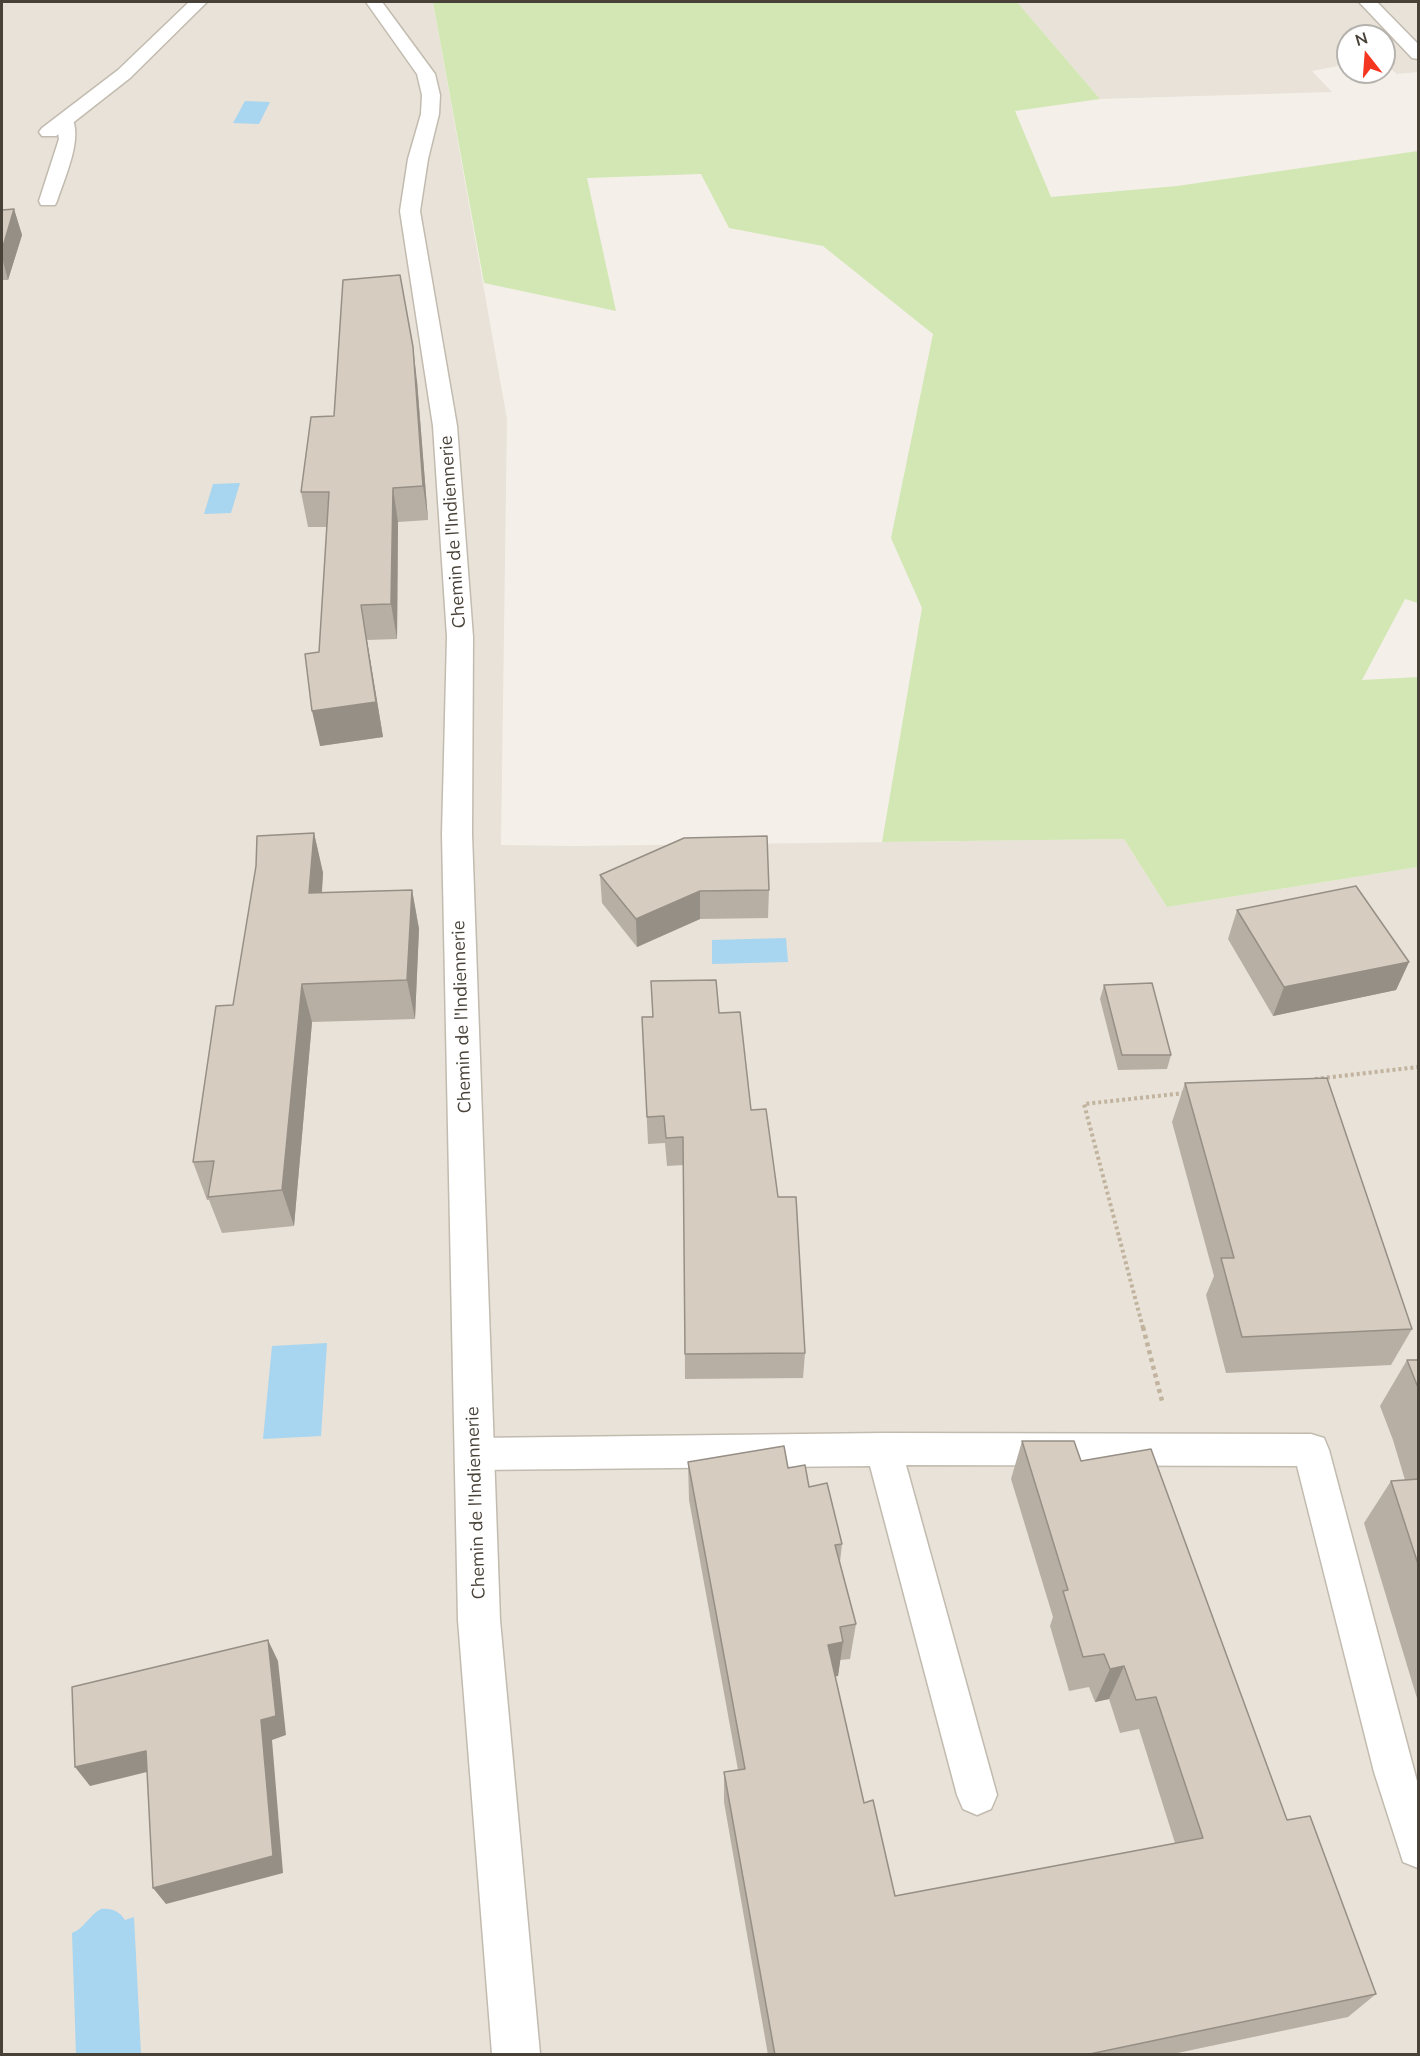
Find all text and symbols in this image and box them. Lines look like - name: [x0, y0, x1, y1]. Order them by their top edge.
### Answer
- north arrow: [1336, 24, 1396, 84]
- text: N: [1353, 27, 1370, 50]
- street label: Chemin de l'Indiennerie: [435, 435, 471, 629]
- street label: Chemin de l'Indiennerie: [448, 920, 476, 1114]
- street label: Chemin de l'Indiennerie: [462, 1406, 490, 1600]

